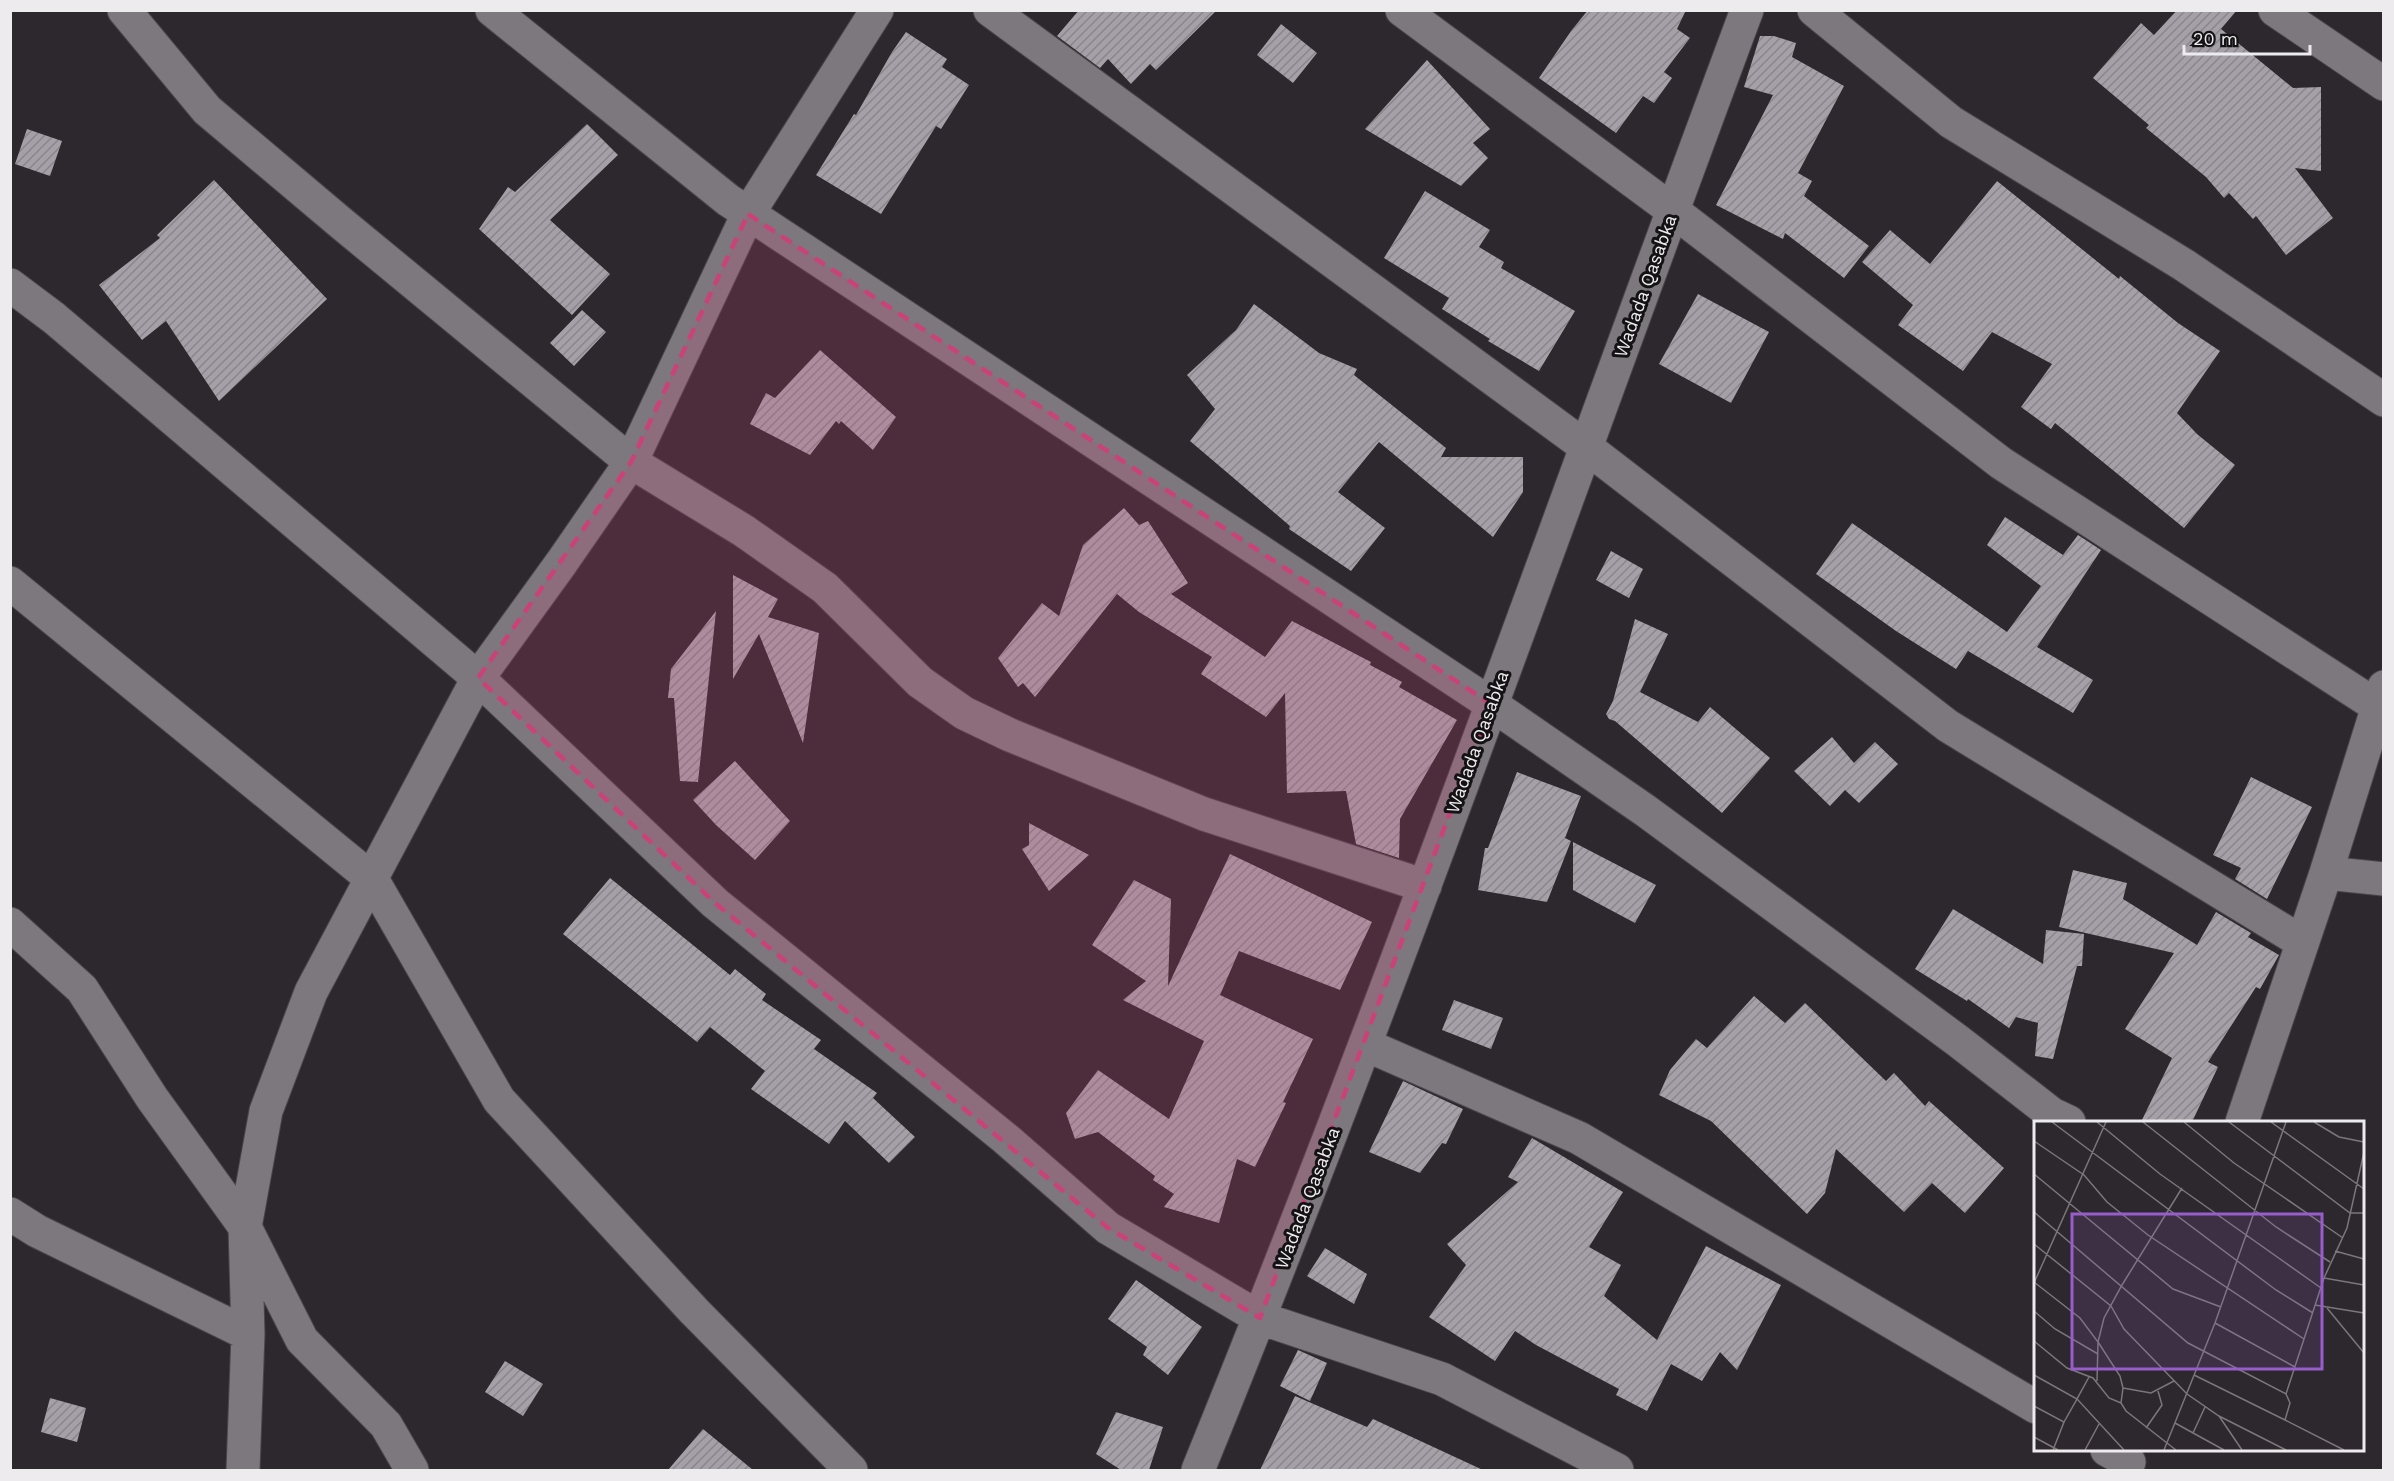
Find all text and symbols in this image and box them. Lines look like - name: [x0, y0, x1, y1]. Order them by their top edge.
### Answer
- scale bar: [2184, 18, 2310, 56]
- text: 20 m: [2193, 28, 2238, 49]
- street label: Wadada Qasabka: [1609, 212, 1681, 360]
- street label: Wadada Qasabka: [1441, 668, 1513, 816]
- inset map: [2034, 1121, 2364, 1451]
- street label: Wadada Qasabka: [1270, 1124, 1344, 1272]

